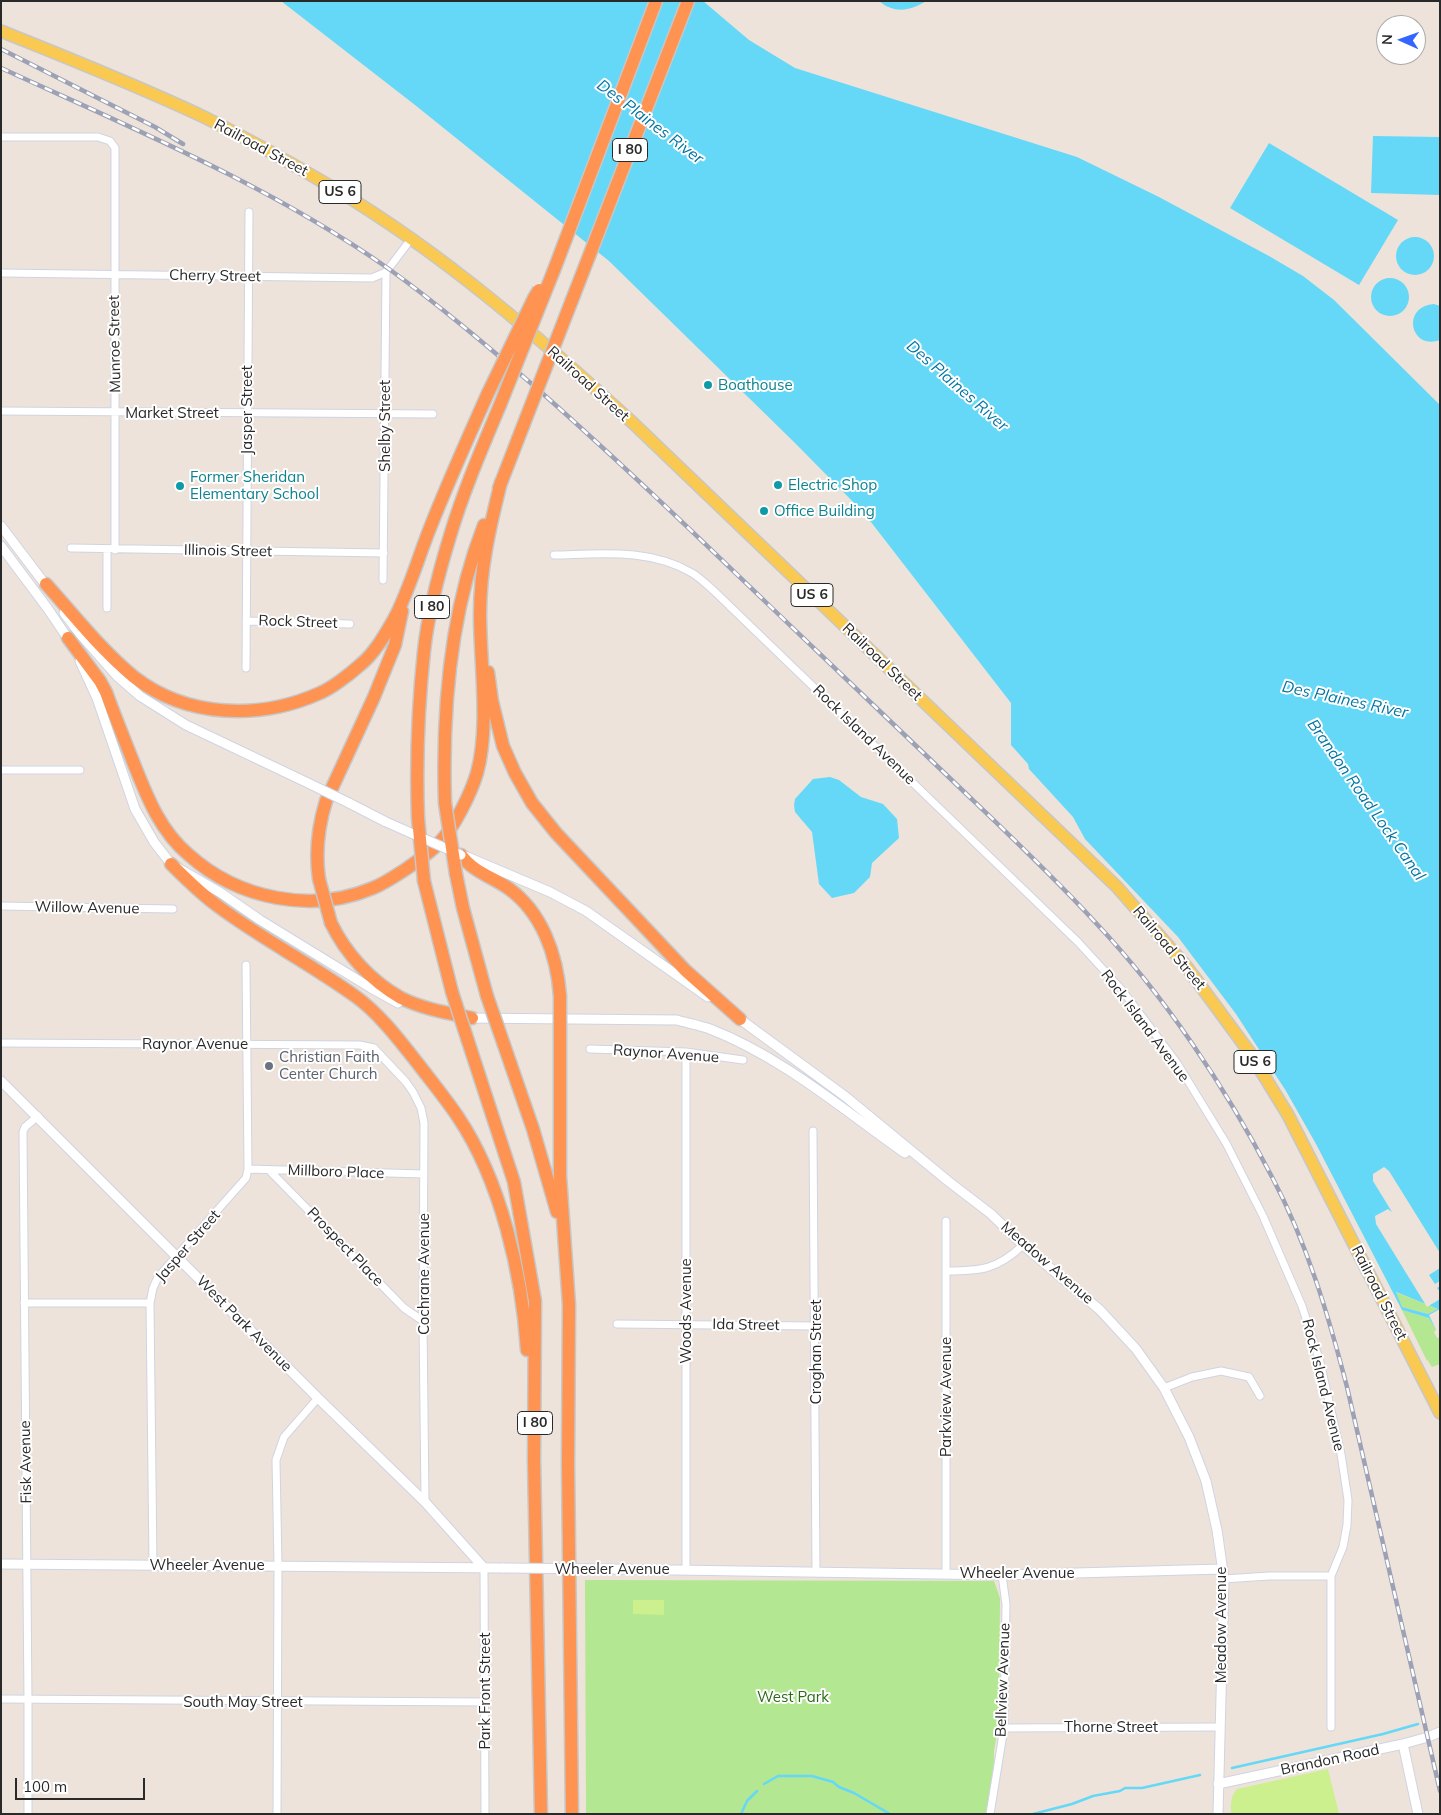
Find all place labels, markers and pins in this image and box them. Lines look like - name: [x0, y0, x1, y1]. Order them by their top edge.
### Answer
- place label: Boathouse: [718, 376, 793, 394]
- marker: Boathouse: [702, 379, 714, 391]
- place label: Former Sheridan Elementary School: [190, 468, 319, 503]
- place label: Electric Shop: [788, 476, 877, 494]
- marker: Electric Shop: [772, 479, 784, 491]
- marker: Former Sheridan Elementary School: [174, 480, 186, 492]
- place label: Office Building: [774, 502, 875, 520]
- marker: Office Building: [758, 505, 770, 517]
- place label: Christian Faith Center Church: [279, 1048, 380, 1083]
- marker: Christian Faith Center Church: [263, 1060, 275, 1072]

